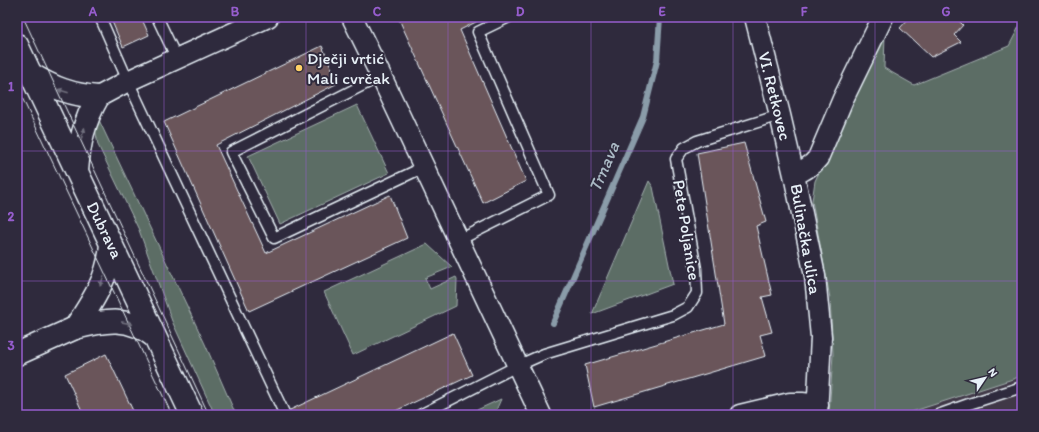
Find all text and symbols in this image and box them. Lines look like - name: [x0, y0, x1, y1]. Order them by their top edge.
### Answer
- text: A: [88, 4, 98, 19]
- text: B: [231, 4, 240, 19]
- text: C: [373, 4, 382, 19]
- text: D: [516, 4, 525, 19]
- text: E: [658, 4, 666, 19]
- text: F: [801, 4, 808, 19]
- text: G: [942, 4, 951, 19]
- place label: Dječji vrtić Mali cvrčak: [307, 48, 390, 88]
- street label: VI. Retkovec: [754, 50, 796, 142]
- marker: Dječji vrtić Mali cvrčak: [294, 63, 304, 73]
- text: 1: [8, 79, 14, 94]
- one-way arrow: [56, 87, 68, 93]
- one-way arrow: [80, 126, 86, 138]
- water label: Trnava: [584, 138, 625, 195]
- street label: Pete Poljanice: [669, 178, 705, 282]
- street label: Bulinačka ulica: [786, 182, 826, 296]
- street label: Dubrava: [83, 198, 127, 262]
- text: 2: [8, 209, 15, 224]
- one-way arrow: [99, 276, 105, 288]
- one-way arrow: [121, 321, 134, 327]
- text: 3: [7, 338, 15, 353]
- north arrow: [965, 358, 1005, 398]
- text: N: [985, 366, 1000, 379]

